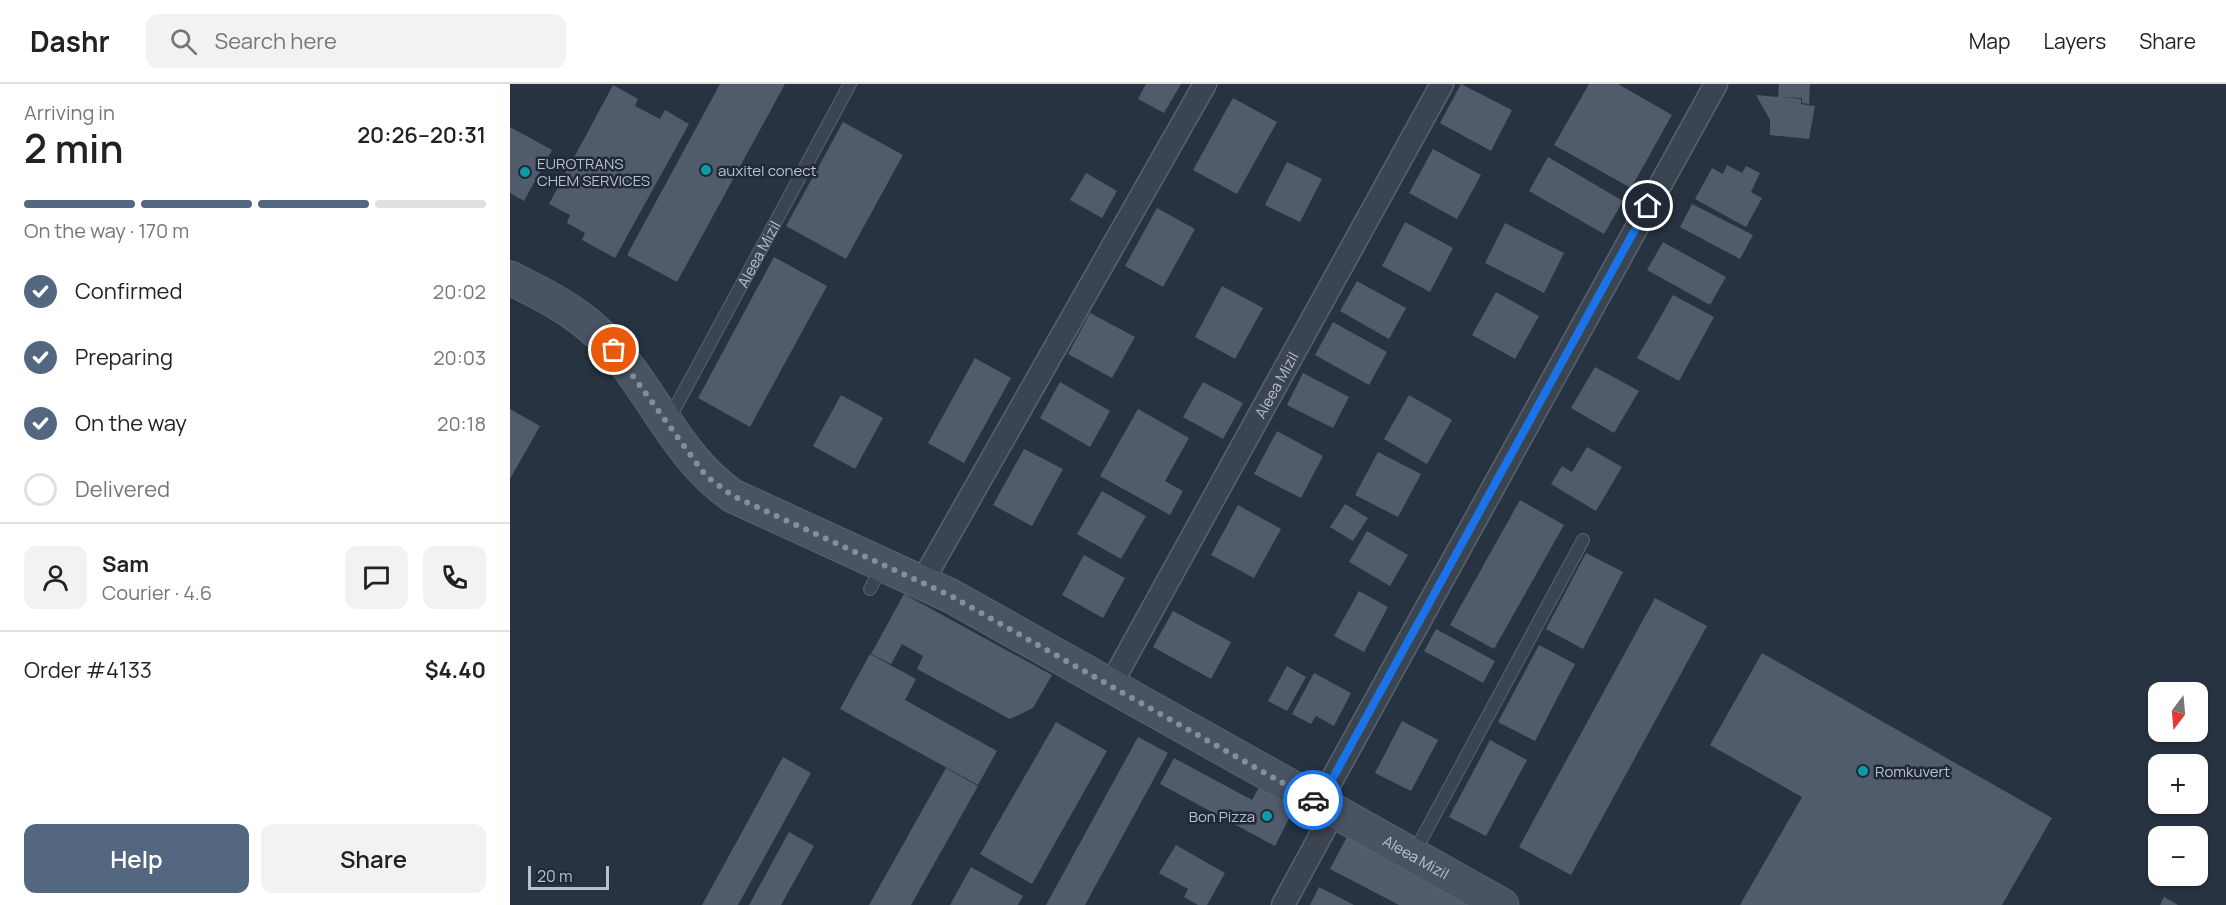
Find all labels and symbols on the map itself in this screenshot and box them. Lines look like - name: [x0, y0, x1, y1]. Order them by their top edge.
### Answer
- place label: EUROTRANS CHEM SERVICES: [537, 153, 650, 191]
- place label: auxitel conect: [718, 160, 817, 181]
- marker: auxitel conect: [699, 163, 713, 177]
- marker: EUROTRANS CHEM SERVICES: [518, 165, 532, 179]
- pin: [1622, 180, 1673, 231]
- street label: Aleea Mizil: [732, 217, 785, 291]
- pin: [588, 324, 639, 375]
- street label: Aleea Mizil: [1249, 348, 1303, 422]
- north arrow: [2148, 682, 2208, 742]
- place label: Romkuvert: [1875, 761, 1950, 782]
- marker: Romkuvert: [1856, 764, 1870, 778]
- courier: [1283, 770, 1343, 830]
- place label: Bon Pizza: [1189, 806, 1255, 827]
- marker: Bon Pizza: [1260, 809, 1274, 823]
- street label: Aleea Mizil: [1379, 830, 1453, 884]
- scale bar: [528, 863, 609, 890]

